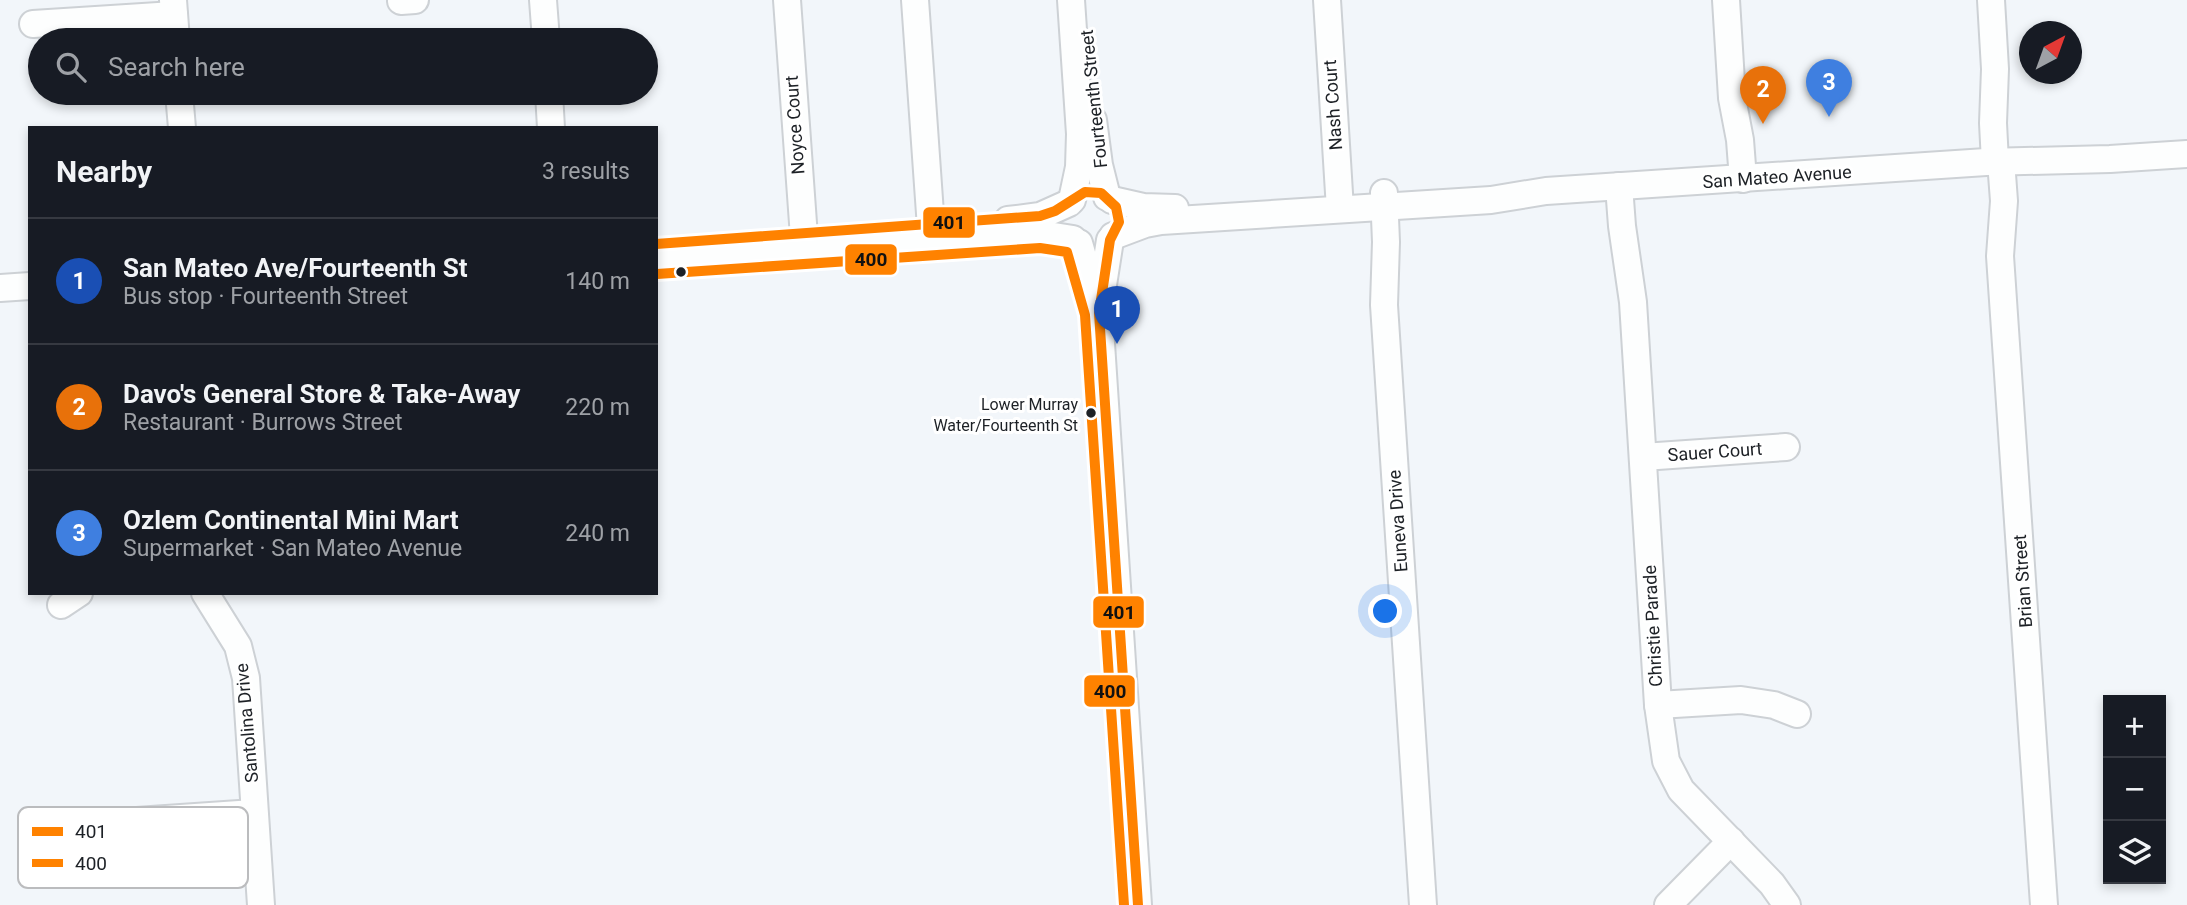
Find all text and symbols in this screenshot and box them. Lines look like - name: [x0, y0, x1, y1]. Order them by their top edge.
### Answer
- north arrow: [2019, 21, 2082, 84]
- search box: [28, 28, 658, 105]
- street label: Fourteenth Street: [1076, 29, 1111, 169]
- icon: search: [52, 48, 90, 86]
- text: Search here: [108, 52, 245, 82]
- street label: Nash Court: [1319, 59, 1346, 151]
- pin: 3: [1806, 59, 1852, 117]
- pin: 2: [1740, 66, 1786, 124]
- street label: Noyce Court: [781, 75, 808, 175]
- text: Nearby: [56, 154, 152, 189]
- text: 3 results: [542, 158, 630, 185]
- street label: San Mateo Avenue: [1702, 161, 1852, 192]
- line badge: 401: [922, 206, 976, 239]
- text: 401: [933, 211, 965, 234]
- line badge: 400: [844, 243, 898, 276]
- text: 400: [855, 248, 887, 271]
- text: San Mateo Ave/Fourteenth St: [123, 253, 468, 283]
- unlabelled marker: [674, 265, 688, 279]
- text: 1: [72, 268, 86, 295]
- text: 140 m: [565, 268, 630, 295]
- text: Bus stop · Fourteenth Street: [123, 283, 408, 310]
- pin: 1: [1094, 286, 1140, 344]
- text: Davo's General Store & Take-Away: [123, 379, 520, 409]
- text: 2: [72, 394, 86, 421]
- text: 220 m: [565, 394, 630, 421]
- place label: Lower Murray Water/Fourteenth St: [933, 395, 1078, 435]
- marker: Lower Murray Water/Fourteenth St: [1084, 406, 1098, 420]
- text: Restaurant · Burrows Street: [123, 409, 402, 436]
- street label: Sauer Court: [1667, 438, 1763, 465]
- street label: Euneva Drive: [1383, 469, 1412, 573]
- text: Ozlem Continental Mini Mart: [123, 505, 458, 535]
- text: 3: [72, 520, 86, 547]
- text: 240 m: [565, 520, 630, 547]
- street label: Brian Street: [2009, 534, 2036, 628]
- text: Supermarket · San Mateo Avenue: [123, 535, 462, 562]
- street label: Christie Parade: [1639, 565, 1666, 687]
- your location: [1368, 594, 1402, 628]
- line badge: 401: [1092, 595, 1145, 629]
- text: 401: [1103, 601, 1135, 624]
- street label: Santolina Drive: [231, 662, 262, 784]
- line badge: 400: [1083, 674, 1136, 708]
- text: 400: [1094, 680, 1126, 703]
- map controls: [2103, 695, 2166, 884]
- button: +: [2103, 695, 2166, 758]
- button: −: [2103, 758, 2166, 821]
- legend: [18, 807, 248, 888]
- text: 401: [75, 820, 107, 843]
- button: layers: [2103, 821, 2166, 884]
- text: 400: [75, 852, 107, 875]

